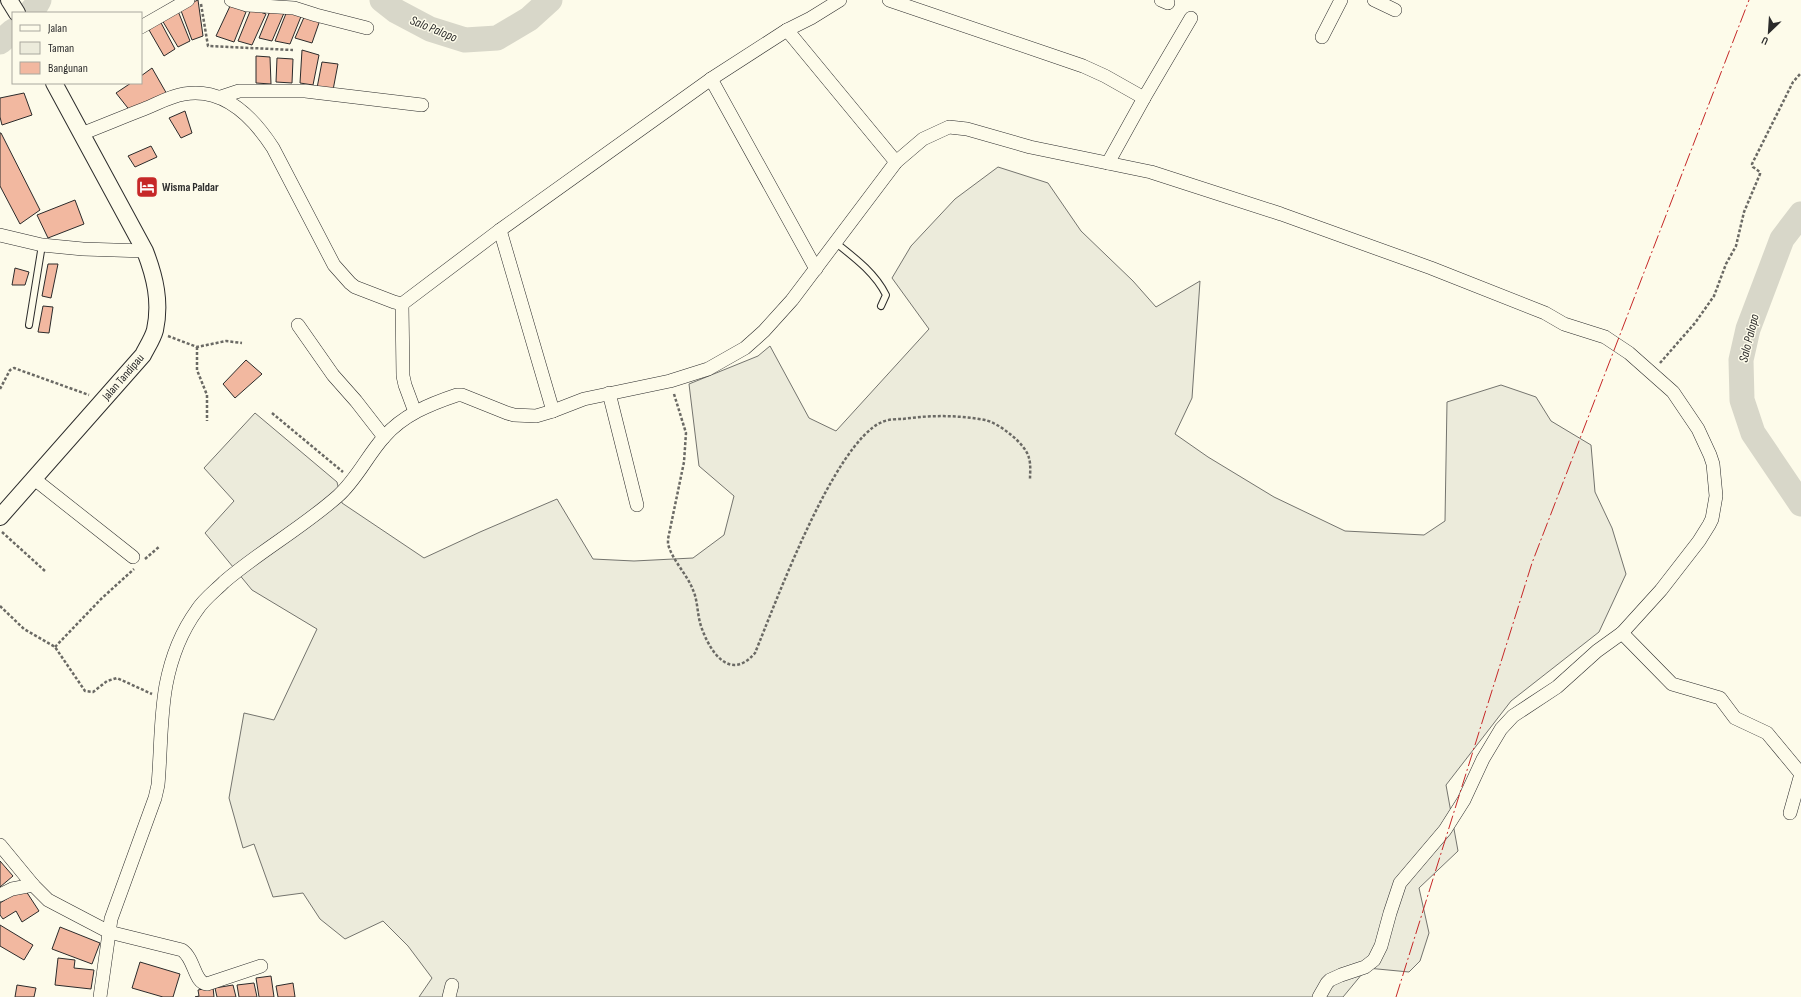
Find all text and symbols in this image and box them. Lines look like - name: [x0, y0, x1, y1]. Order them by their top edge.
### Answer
- legend: [12, 12, 142, 84]
- water label: Salo Palopo: [408, 12, 460, 46]
- north arrow: [1749, 12, 1789, 52]
- text: Jalan: [47, 21, 67, 36]
- text: U: [1759, 33, 1770, 48]
- text: Taman: [48, 41, 74, 56]
- text: Bangunan: [48, 61, 88, 76]
- hotel icon: Wisma Paldar: [134, 174, 160, 200]
- place label: Wisma Paldar: [162, 180, 219, 195]
- water label: Salo Palopo: [1735, 312, 1763, 364]
- street label: Jalan Tandipau: [98, 351, 148, 404]

